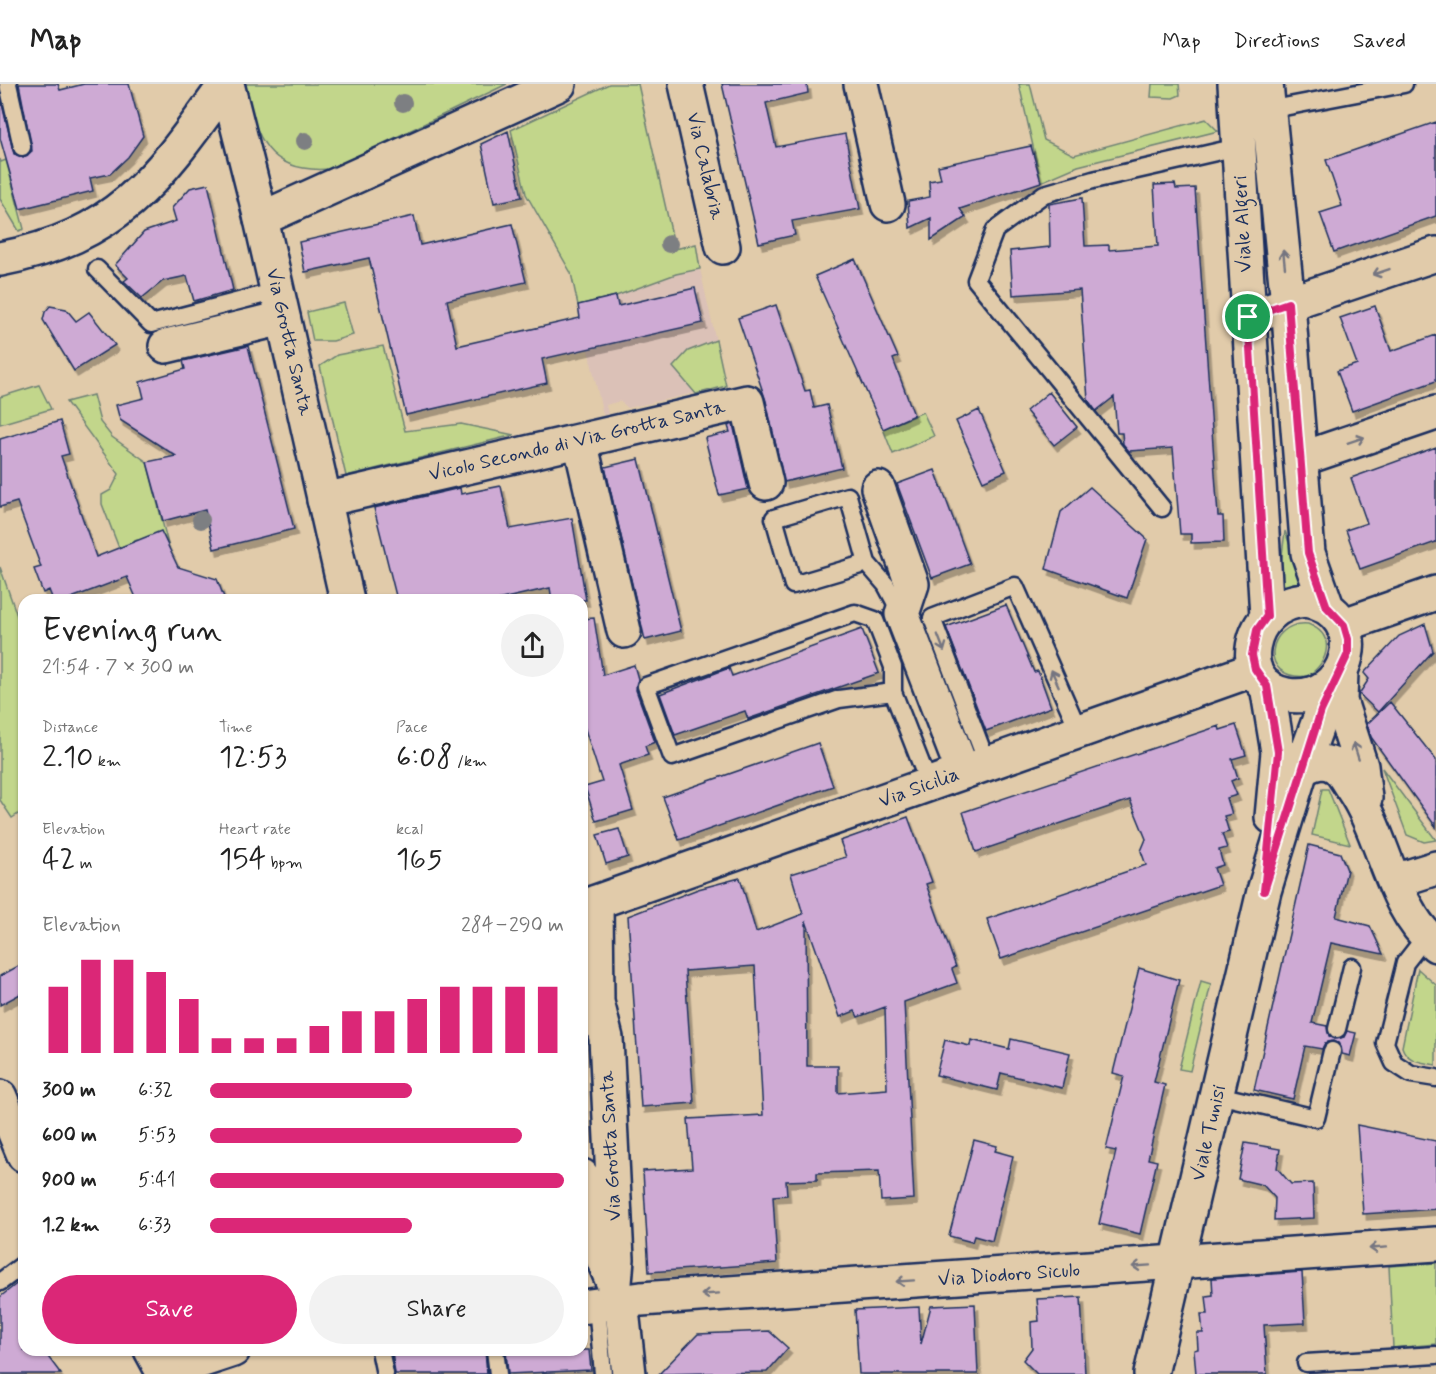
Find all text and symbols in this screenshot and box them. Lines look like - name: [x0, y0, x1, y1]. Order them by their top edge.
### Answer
- text: Map: [30, 23, 81, 60]
- text: Map: [1162, 27, 1201, 55]
- text: Directions: [1234, 27, 1320, 55]
- text: Saved: [1353, 27, 1406, 55]
- street label: Via Calabria: [680, 110, 731, 223]
- street label: Viale Algeri: [1227, 175, 1261, 273]
- one-way arrow: [1278, 250, 1289, 270]
- street label: Via Grotta Santa: [259, 266, 319, 419]
- one-way arrow: [1372, 268, 1391, 279]
- pin: [1222, 291, 1273, 342]
- icon: arrive: [1231, 300, 1264, 333]
- street label: Vicolo Secondo di Via Grotta Santa: [426, 394, 729, 488]
- one-way arrow: [1346, 434, 1365, 445]
- text: Evening run: [42, 609, 222, 653]
- button: share: [501, 614, 564, 677]
- one-way arrow: [936, 633, 947, 652]
- text: 21:54 · 7 × 300 m: [42, 654, 194, 681]
- one-way arrow: [1048, 670, 1060, 688]
- text: Distance: [42, 717, 98, 738]
- text: Time: [219, 717, 253, 738]
- text: Pace: [396, 717, 428, 738]
- text: 2.10: [42, 738, 94, 777]
- text: 12:53: [219, 738, 287, 777]
- text: 6:08: [396, 738, 453, 777]
- one-way arrow: [1350, 742, 1361, 761]
- text: km: [94, 751, 121, 772]
- text: /km: [453, 751, 487, 772]
- street label: Via Sicilia: [875, 761, 963, 815]
- text: Elevation: [42, 819, 105, 840]
- text: Heart rate: [219, 819, 291, 840]
- text: kcal: [396, 819, 423, 840]
- text: 42: [42, 840, 75, 879]
- text: 154: [219, 840, 266, 879]
- text: 165: [396, 840, 443, 879]
- text: m: [75, 853, 92, 874]
- text: bpm: [266, 853, 303, 874]
- text: Elevation: [42, 912, 121, 939]
- text: 284–290 m: [461, 912, 564, 939]
- street label: Via Grotta Santa: [594, 1069, 628, 1222]
- text: 300 m: [42, 1077, 96, 1104]
- text: 6:32: [138, 1077, 173, 1104]
- street label: Viale Tunisi: [1185, 1082, 1233, 1184]
- text: 600 m: [42, 1122, 97, 1149]
- text: 5:53: [138, 1122, 176, 1149]
- text: 900 m: [42, 1167, 97, 1194]
- text: 5:41: [138, 1167, 176, 1194]
- text: 1.2 km: [42, 1212, 99, 1239]
- text: 6:33: [138, 1212, 171, 1239]
- one-way arrow: [1368, 1243, 1388, 1254]
- street label: Via Diodoro Siculo: [937, 1257, 1081, 1293]
- one-way arrow: [1132, 1260, 1152, 1271]
- button: Save: [42, 1275, 297, 1344]
- button: Share: [309, 1275, 564, 1344]
- one-way arrow: [895, 1276, 915, 1287]
- one-way arrow: [701, 1289, 721, 1300]

